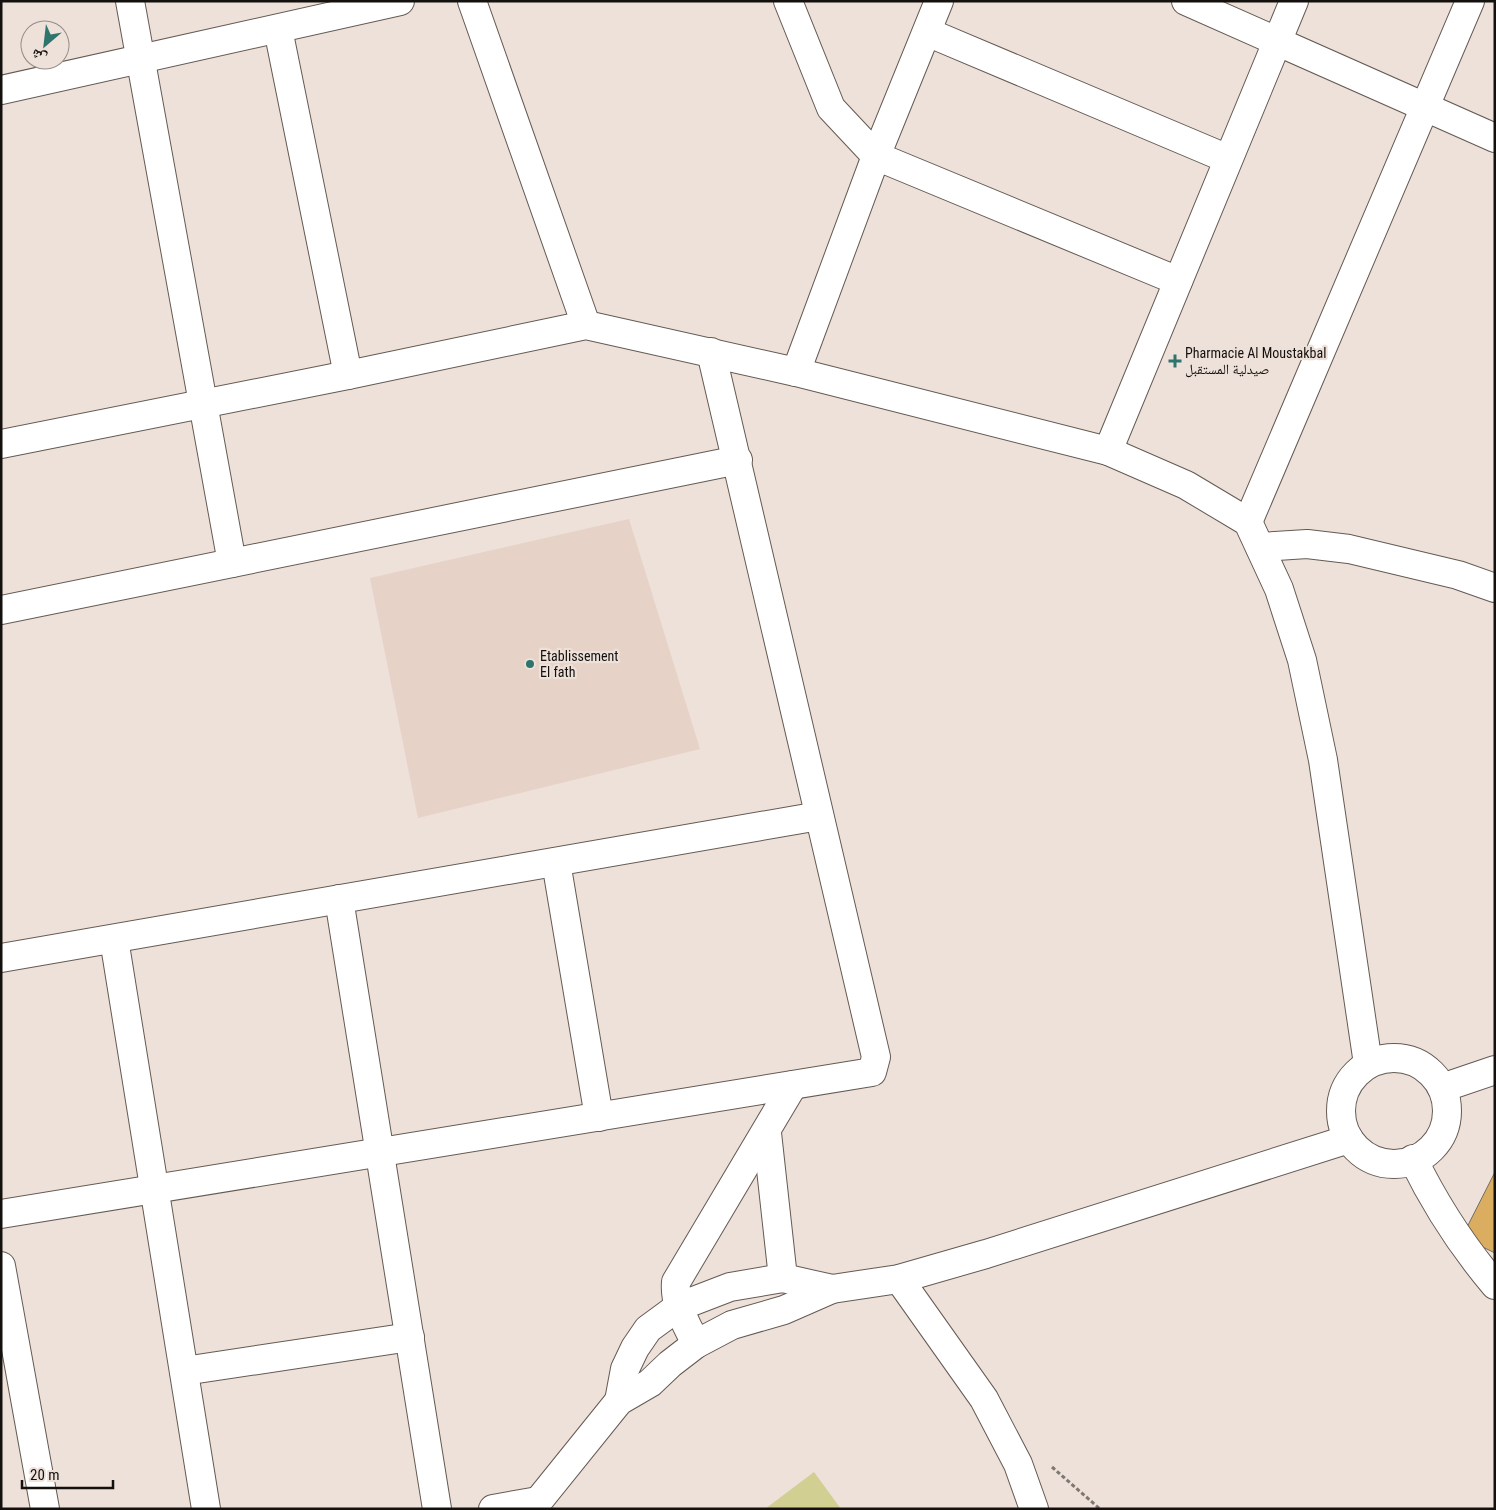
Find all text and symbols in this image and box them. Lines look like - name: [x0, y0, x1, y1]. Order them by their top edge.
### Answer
- north arrow: [20, 20, 70, 70]
- text: ش: [28, 45, 50, 67]
- place label: Pharmacie Al Moustakbal صيدلية المستقبل: [1185, 345, 1326, 378]
- marker: Pharmacie Al Moustakbal صيدلية المستقبل: [1169, 355, 1181, 367]
- place label: Etablissement El fath: [540, 648, 619, 680]
- marker: Etablissement El fath: [524, 658, 536, 670]
- scale bar: [22, 1458, 114, 1490]
- text: 20 m: [30, 1466, 60, 1484]

